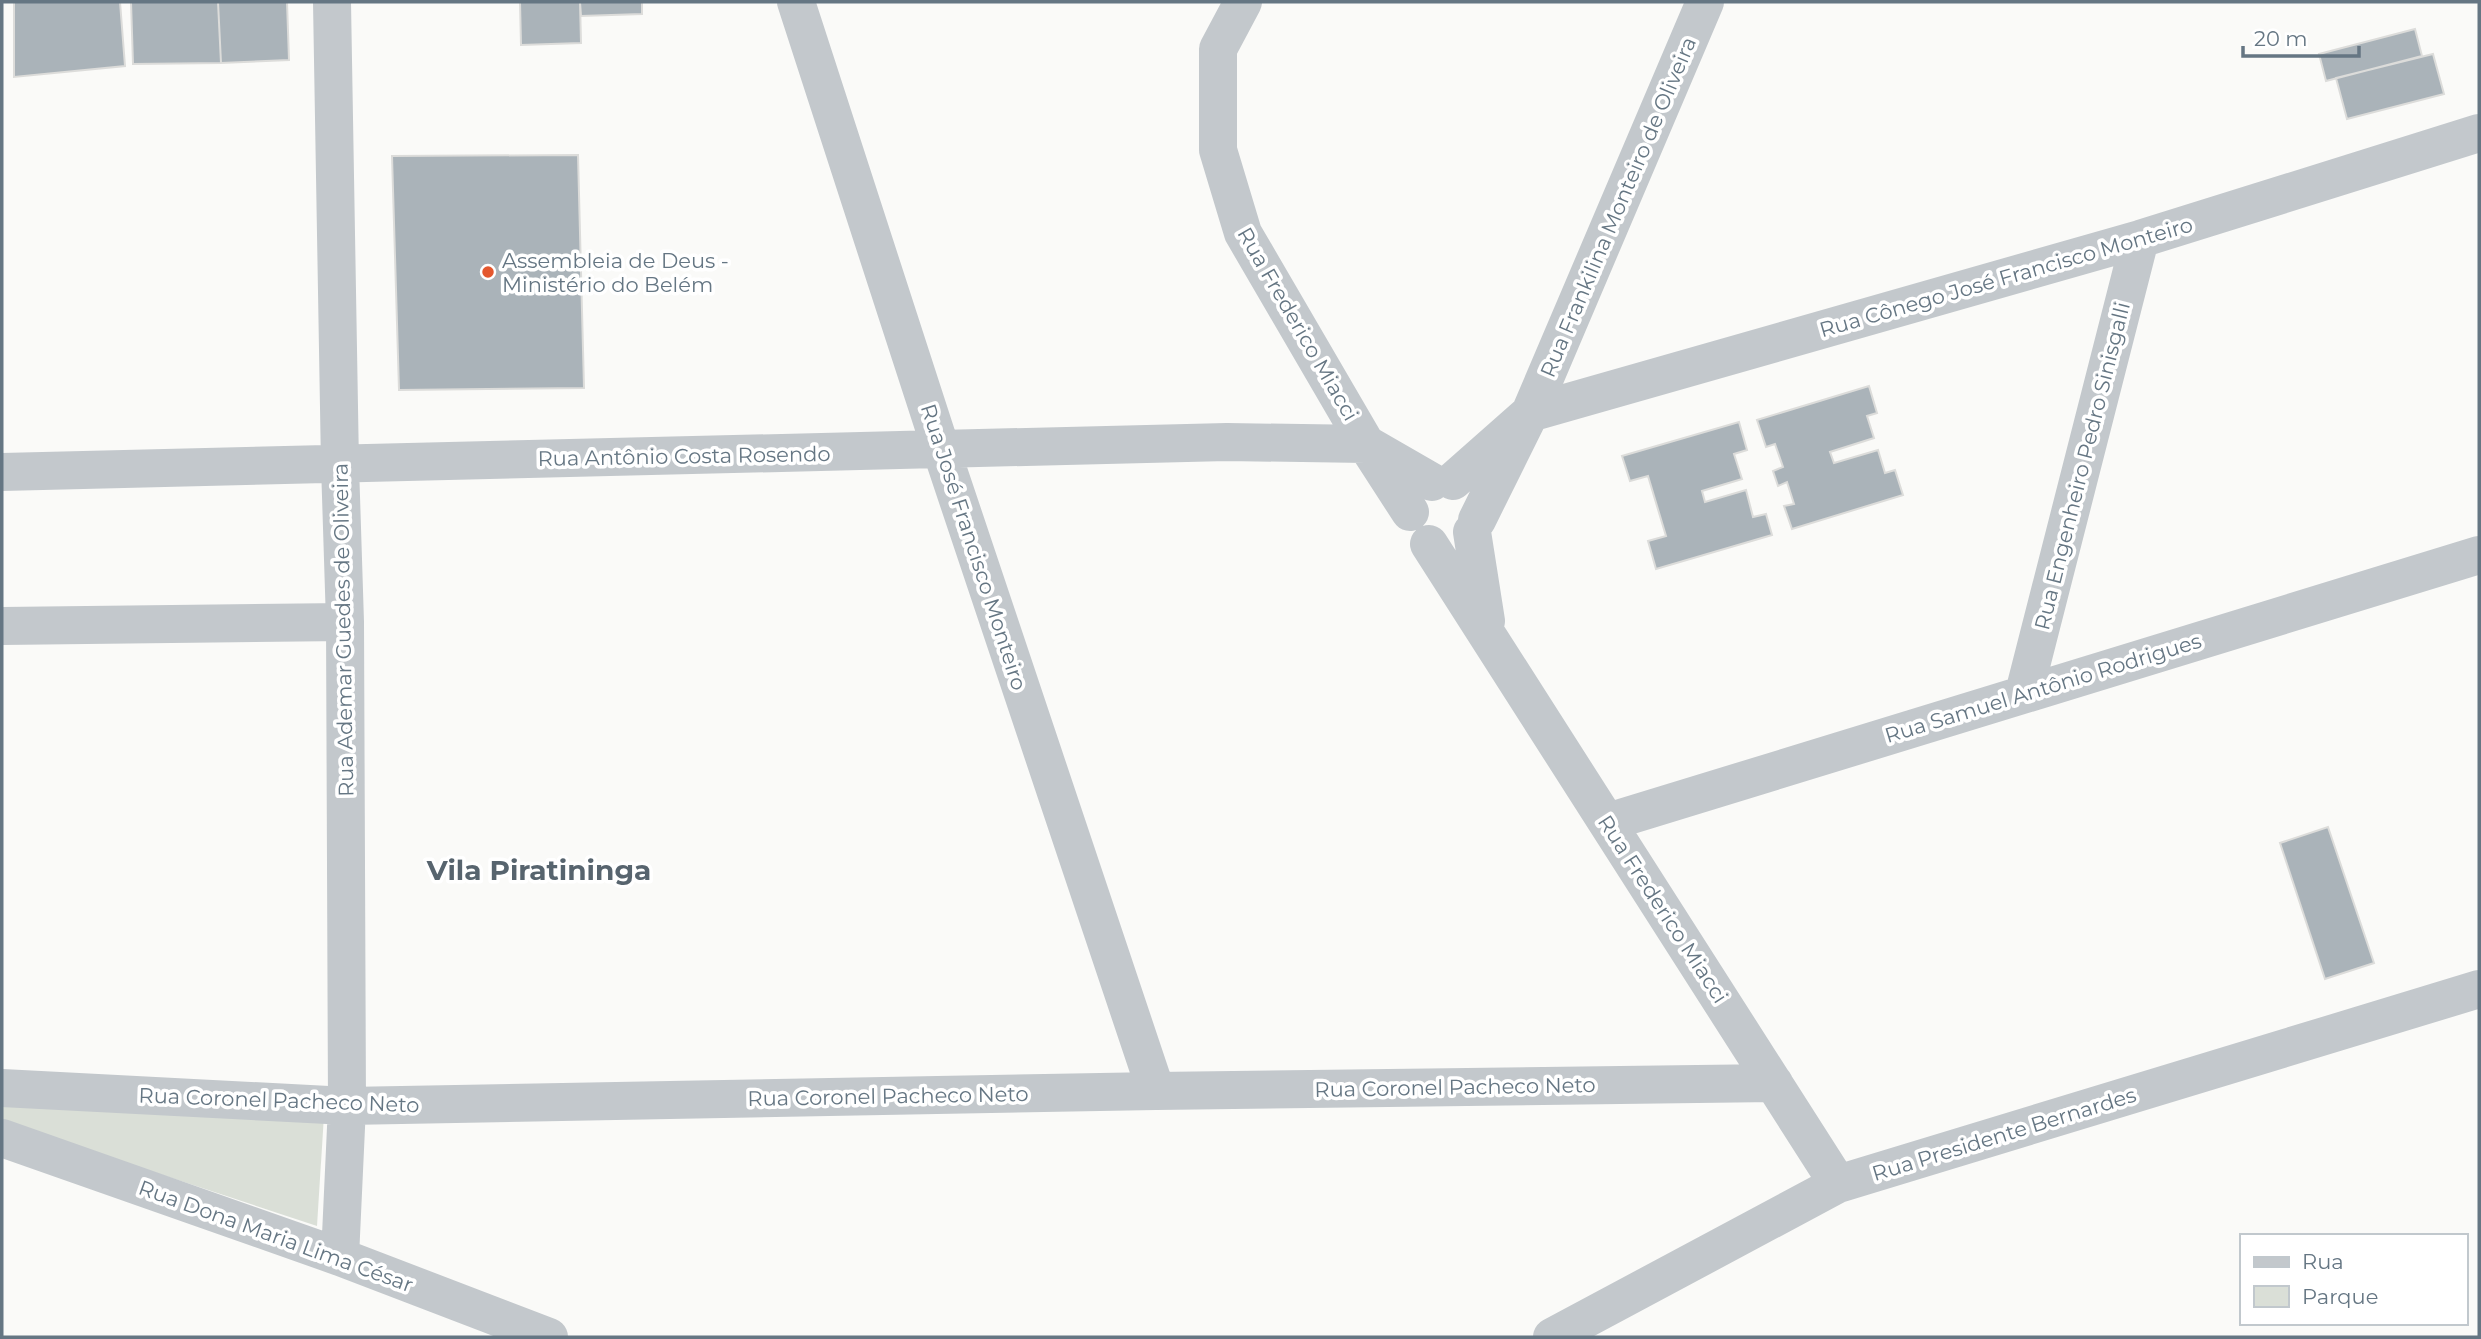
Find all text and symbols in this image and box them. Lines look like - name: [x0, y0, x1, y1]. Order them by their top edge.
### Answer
- scale bar: [2243, 14, 2358, 58]
- text: 20 m: [2254, 26, 2308, 51]
- street label: Rua Frankilina Monteiro de Oliveira: [1535, 33, 1701, 381]
- street label: Rua Cônego José Francisco Monteiro: [1816, 212, 2196, 342]
- street label: Rua Frederico Miacci: [1232, 223, 1364, 425]
- place label: Assembleia de Deus - Ministério do Belém: [502, 248, 729, 297]
- marker: Assembleia de Deus - Ministério do Belém: [480, 264, 496, 280]
- street label: Rua Engenheiro Pedro Sinisgalli: [2029, 299, 2135, 633]
- street label: Rua José Francisco Monteiro: [916, 401, 1032, 693]
- street label: Rua Antônio Costa Rosendo: [537, 441, 831, 471]
- street label: Rua Ademar Guedes de Oliveira: [328, 463, 358, 797]
- street label: Rua Samuel Antônio Rodrigues: [1882, 628, 2204, 748]
- street label: Rua Frederico Miacci: [1593, 810, 1733, 1008]
- district label: Vila Piratininga: [426, 853, 651, 887]
- street label: Rua Coronel Pacheco Neto: [1314, 1072, 1596, 1102]
- street label: Rua Coronel Pacheco Neto: [747, 1081, 1029, 1111]
- street label: Rua Presidente Bernardes: [1869, 1082, 2139, 1186]
- street label: Rua Coronel Pacheco Neto: [138, 1083, 420, 1117]
- street label: Rua Dona Maria Lima César: [135, 1175, 417, 1297]
- legend: [2240, 1234, 2467, 1325]
- text: Rua: [2302, 1249, 2344, 1274]
- text: Parque: [2302, 1284, 2378, 1309]

